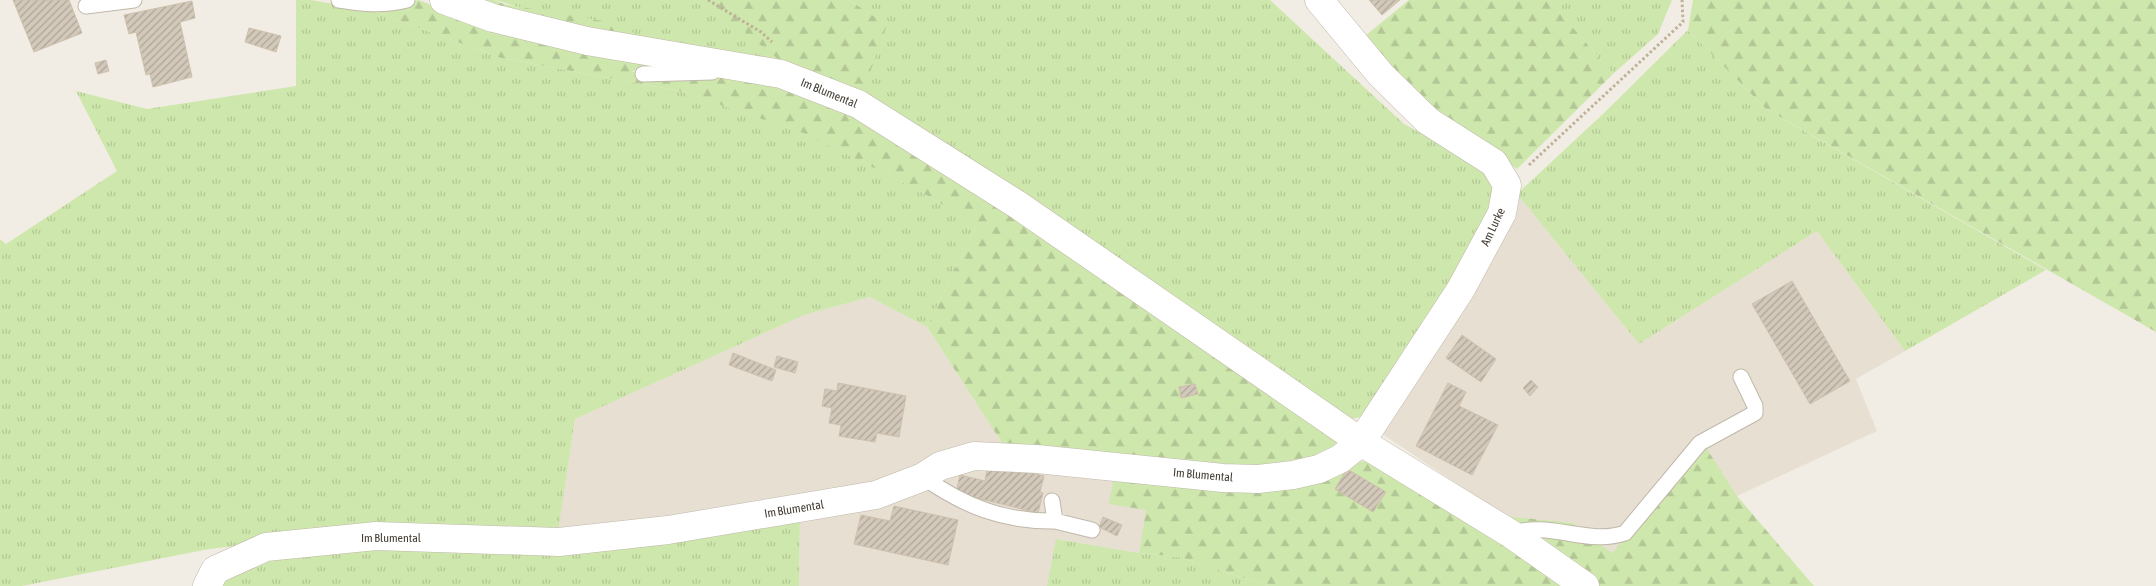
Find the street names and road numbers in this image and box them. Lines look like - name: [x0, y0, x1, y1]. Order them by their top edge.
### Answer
- street label: Im Blumental: [798, 75, 860, 111]
- street label: Am Lurke: [1478, 206, 1508, 248]
- street label: Im Blumental: [1172, 465, 1234, 485]
- street label: Im Blumental: [763, 497, 826, 521]
- street label: Im Blumental: [361, 531, 422, 545]

